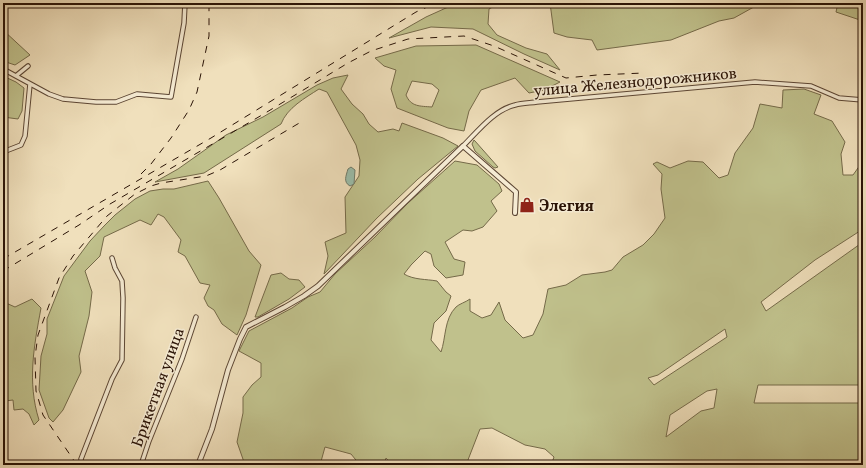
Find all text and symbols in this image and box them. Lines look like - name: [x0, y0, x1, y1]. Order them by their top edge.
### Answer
- street label: улица Железнодорожников: [533, 63, 738, 103]
- shop icon: Элегия: [518, 196, 536, 214]
- place label: Элегия: [539, 196, 594, 218]
- street label: Брикетная улица: [127, 325, 191, 451]

